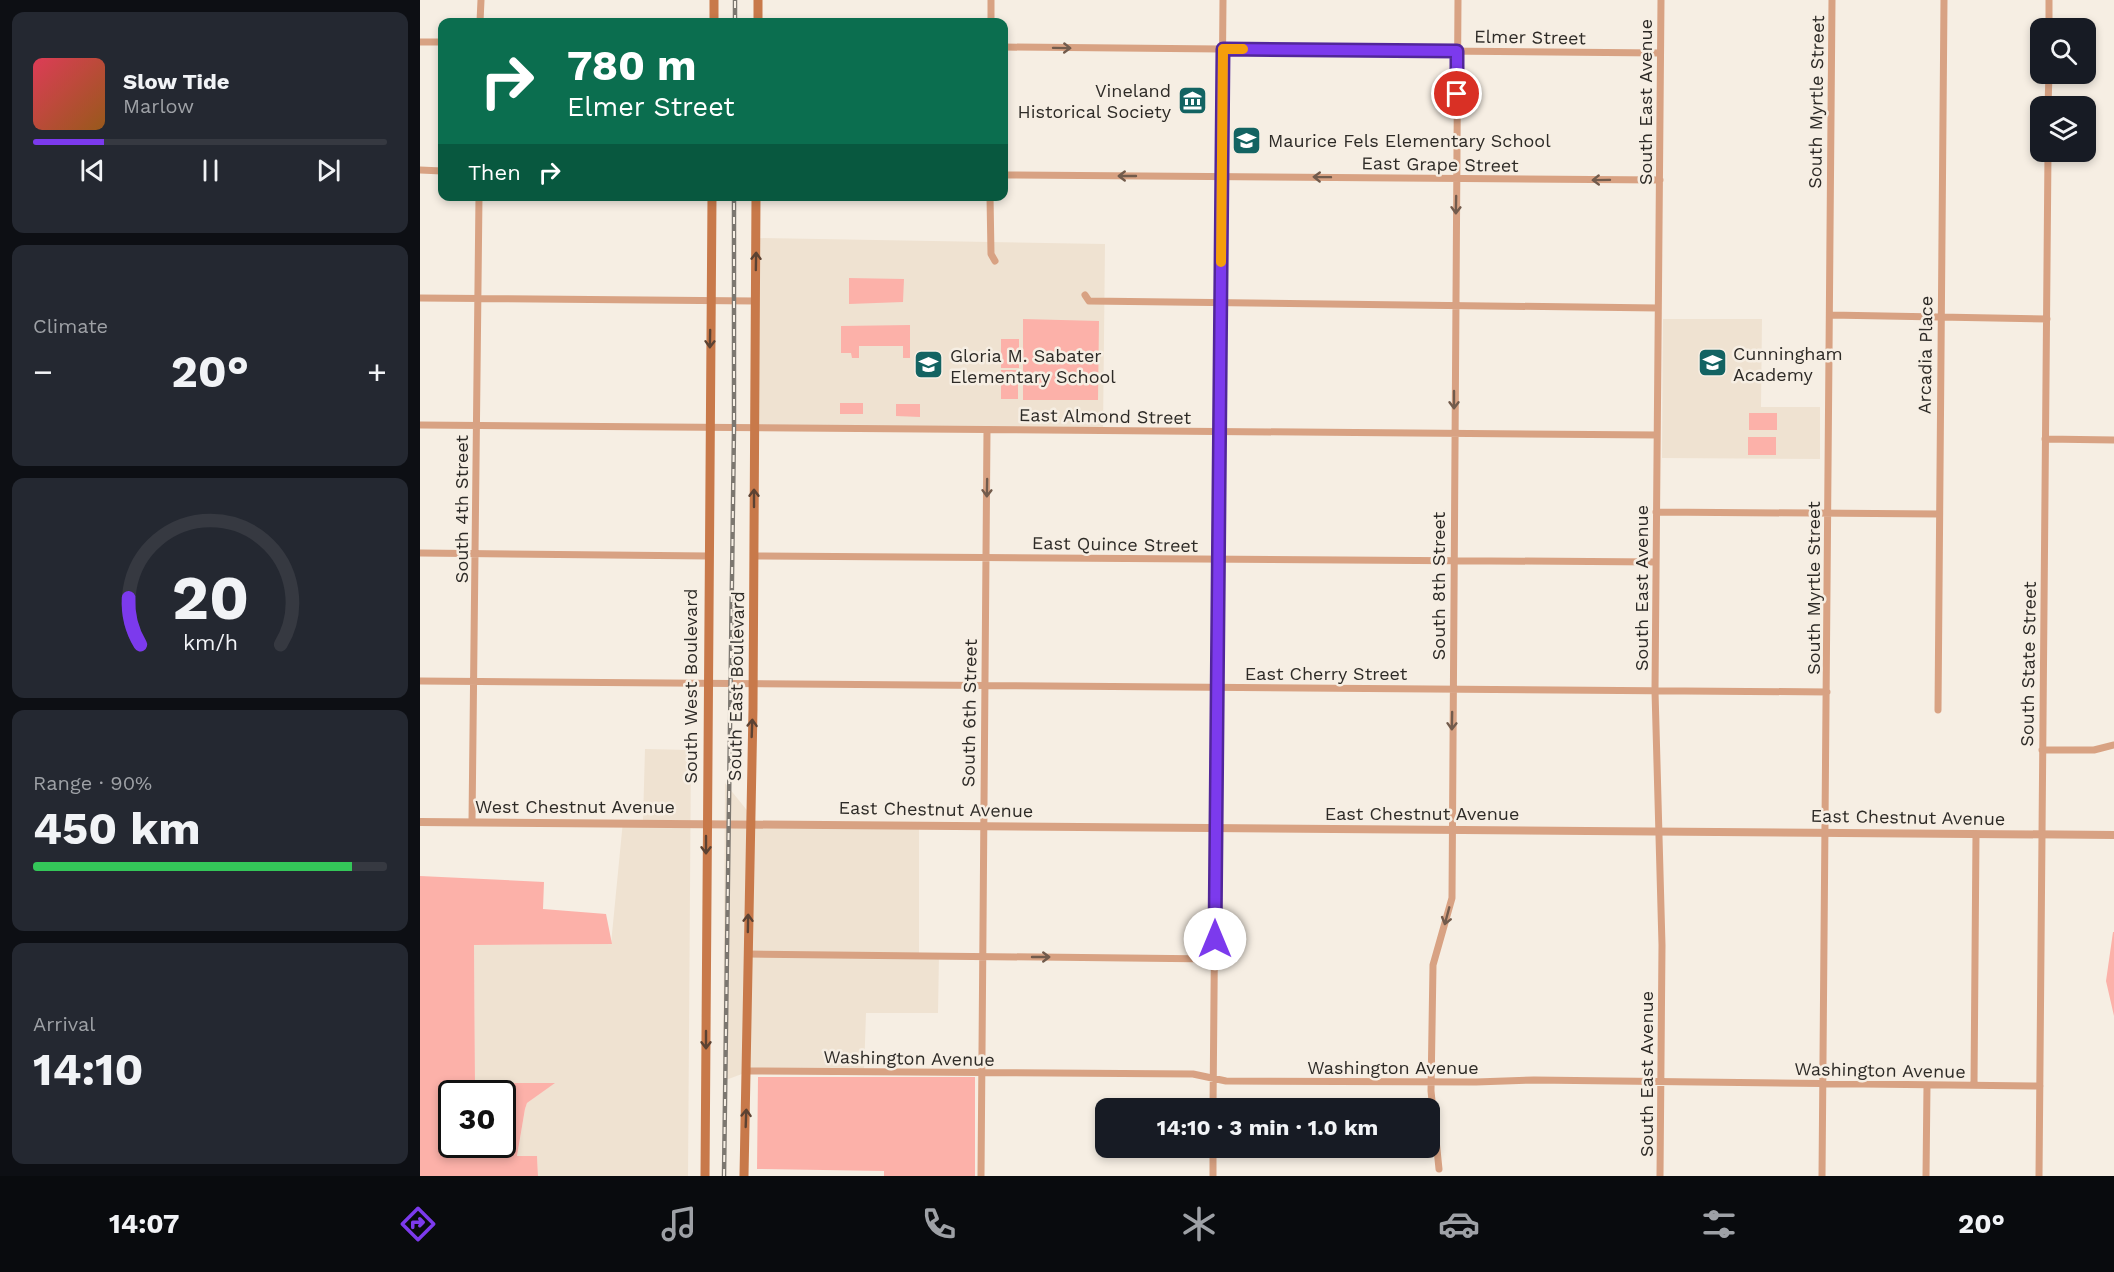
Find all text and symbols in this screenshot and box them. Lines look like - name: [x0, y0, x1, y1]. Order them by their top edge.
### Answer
- street label: South Myrtle Street: [1804, 15, 1828, 189]
- map controls: [2030, 18, 2096, 162]
- button: search: [2030, 18, 2096, 84]
- street label: South East Avenue: [1635, 19, 1656, 185]
- street label: Elmer Street: [1474, 26, 1587, 48]
- text: 780 m: [567, 41, 697, 90]
- icon: right: [468, 42, 546, 120]
- one-way arrow: [1051, 42, 1071, 53]
- pin: [1431, 68, 1482, 119]
- text: Slow Tide: [123, 69, 230, 94]
- icon: arrive: [1440, 77, 1473, 110]
- place label: Vineland Historical Society: [1018, 80, 1172, 122]
- museum icon: Vineland Historical Society: [1176, 84, 1208, 116]
- text: Elmer Street: [567, 91, 735, 123]
- text: Marlow: [123, 94, 194, 118]
- button: layers: [2030, 96, 2096, 162]
- school or university icon: Maurice Fels Elementary School: [1231, 124, 1263, 156]
- place label: Maurice Fels Elementary School: [1268, 130, 1551, 151]
- street label: East Grape Street: [1361, 152, 1519, 176]
- icon: previous: [76, 154, 109, 187]
- icon: pause: [194, 154, 227, 187]
- icon: next: [312, 154, 345, 187]
- icon: right: [533, 156, 566, 189]
- text: Then: [468, 160, 521, 185]
- one-way arrow: [1118, 170, 1138, 181]
- one-way arrow: [1313, 171, 1333, 183]
- one-way arrow: [1592, 174, 1612, 186]
- one-way arrow: [1451, 195, 1462, 215]
- one-way arrow: [750, 251, 761, 271]
- street label: Arcadia Place: [1913, 296, 1937, 414]
- text: Climate: [33, 314, 108, 338]
- one-way arrow: [704, 328, 716, 348]
- place label: Cunningham Academy: [1733, 343, 1843, 385]
- text: 20°: [171, 345, 249, 398]
- place label: Gloria M. Sabater Elementary School: [950, 345, 1116, 387]
- school or university icon: Cunningham Academy: [1696, 347, 1728, 379]
- school or university icon: Gloria M. Sabater Elementary School: [913, 349, 945, 381]
- text: −: [33, 352, 53, 391]
- text: +: [367, 352, 387, 391]
- one-way arrow: [1448, 390, 1460, 410]
- street label: East Almond Street: [1019, 404, 1192, 428]
- street label: South 4th Street: [451, 434, 472, 583]
- one-way arrow: [981, 478, 992, 498]
- one-way arrow: [748, 488, 760, 508]
- street label: South Myrtle Street: [1803, 501, 1824, 675]
- street label: South East Avenue: [1631, 505, 1652, 671]
- street label: South 8th Street: [1428, 511, 1449, 660]
- street label: East Quince Street: [1032, 532, 1199, 556]
- text: 20: [171, 561, 249, 634]
- street label: South State Street: [2016, 581, 2040, 747]
- street label: South West Boulevard: [680, 588, 701, 784]
- street label: South East Boulevard: [724, 591, 748, 781]
- text: km/h: [182, 630, 238, 655]
- street label: South 6th Street: [957, 638, 981, 787]
- street label: East Cherry Street: [1245, 663, 1408, 684]
- one-way arrow: [1446, 711, 1458, 731]
- one-way arrow: [747, 718, 758, 738]
- text: Range · 90%: [33, 771, 152, 795]
- street label: West Chestnut Avenue: [475, 796, 675, 817]
- street label: East Chestnut Avenue: [839, 797, 1033, 821]
- text: 450 km: [33, 802, 201, 855]
- street label: East Chestnut Avenue: [1325, 803, 1519, 824]
- street label: East Chestnut Avenue: [1811, 805, 2005, 829]
- one-way arrow: [700, 835, 712, 855]
- one-way arrow: [1441, 906, 1453, 925]
- position arrow: [1183, 907, 1247, 971]
- one-way arrow: [743, 913, 754, 933]
- one-way arrow: [1031, 951, 1051, 963]
- street label: South East Avenue: [1636, 991, 1657, 1157]
- text: Arrival: [33, 1012, 95, 1036]
- one-way arrow: [700, 1030, 712, 1050]
- text: 14:10: [33, 1043, 143, 1096]
- street label: Washington Avenue: [823, 1046, 995, 1070]
- street label: Washington Avenue: [1307, 1057, 1479, 1078]
- street label: Washington Avenue: [1794, 1058, 1966, 1082]
- speed limit sign: 30: [438, 1080, 516, 1158]
- one-way arrow: [740, 1108, 752, 1128]
- text: 14:10 · 3 min · 1.0 km: [1157, 1115, 1378, 1140]
- icon: directions: [397, 1203, 439, 1245]
- icon: music: [658, 1203, 700, 1245]
- icon: phone: [918, 1203, 960, 1245]
- icon: climate: [1178, 1203, 1220, 1245]
- icon: car: [1438, 1203, 1480, 1245]
- icon: filters: [1698, 1203, 1740, 1245]
- text: 14:07: [109, 1208, 179, 1240]
- text: 20°: [1958, 1208, 2005, 1240]

